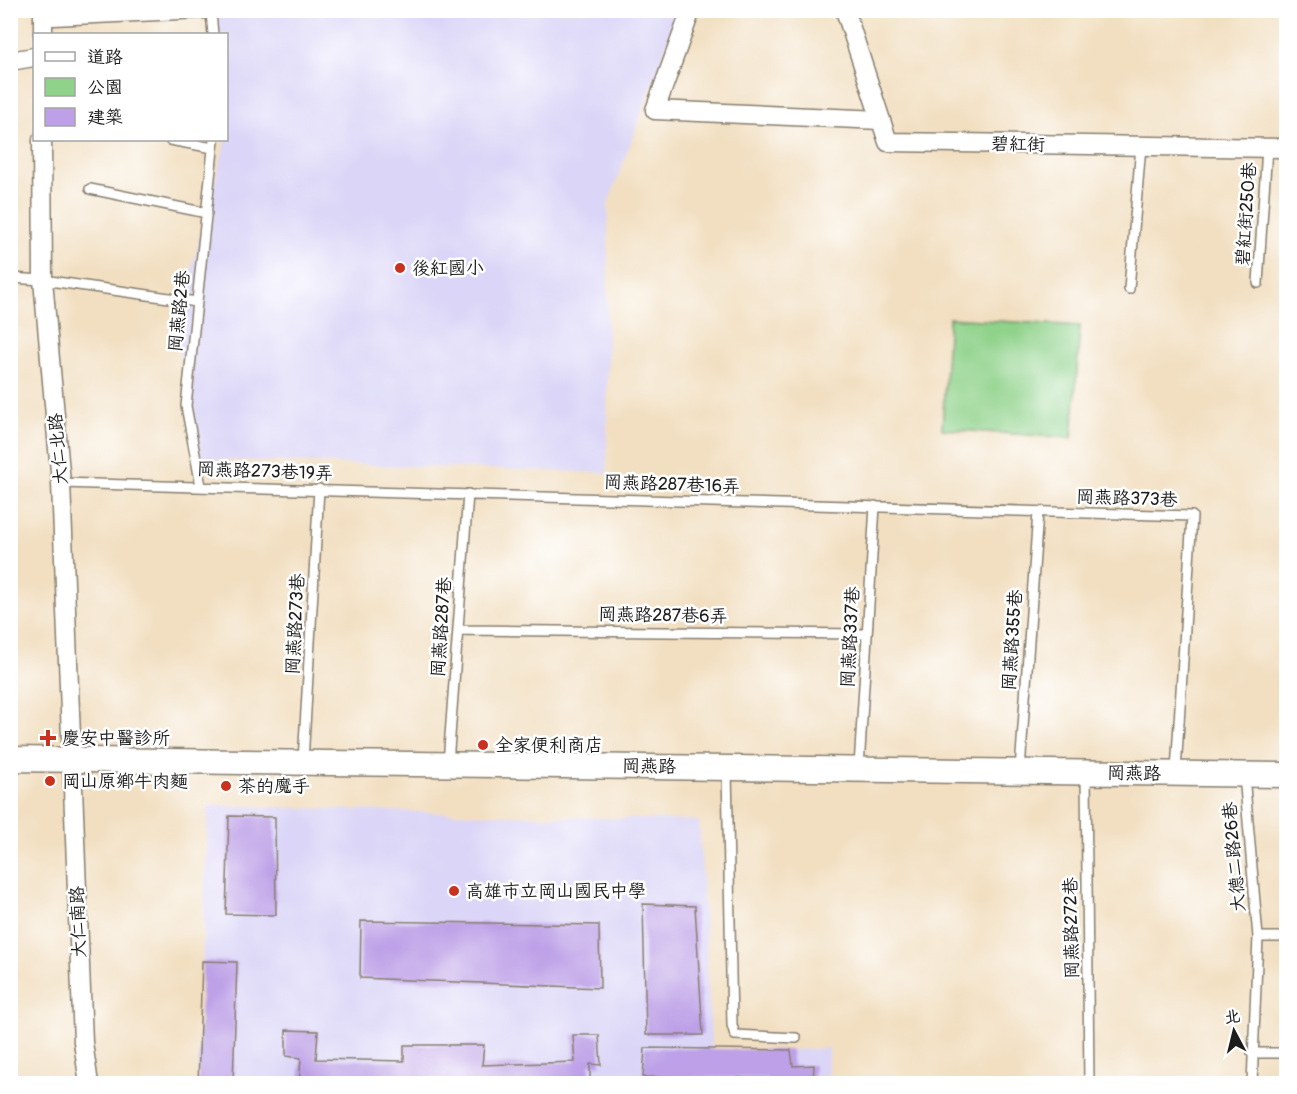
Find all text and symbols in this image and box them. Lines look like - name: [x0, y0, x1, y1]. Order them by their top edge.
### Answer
- legend: [33, 33, 228, 141]
- text: 道路: [87, 46, 123, 69]
- text: 公園: [87, 76, 123, 99]
- text: 建築: [87, 106, 123, 129]
- street label: 碧紅街: [991, 133, 1045, 156]
- street label: 碧紅街250巷: [1231, 161, 1262, 267]
- place label: 後紅國小: [412, 257, 484, 280]
- marker: 後紅國小: [393, 261, 407, 275]
- street label: 岡燕路2巷: [164, 269, 195, 353]
- street label: 大仁北路: [44, 412, 73, 486]
- street label: 岡燕路273巷19弄: [197, 458, 333, 485]
- street label: 岡燕路287巷16弄: [604, 471, 740, 498]
- street label: 岡燕路373巷: [1076, 485, 1178, 512]
- street label: 岡燕路273巷: [281, 573, 310, 675]
- street label: 岡燕路287巷: [427, 576, 456, 678]
- street label: 岡燕路337巷: [836, 586, 865, 688]
- street label: 岡燕路355巷: [997, 589, 1028, 691]
- street label: 岡燕路287巷6弄: [598, 603, 728, 628]
- place label: 慶安中醫診所: [62, 727, 170, 750]
- marker: 慶安中醫診所: [39, 729, 57, 747]
- place label: 全家便利商店: [495, 734, 603, 757]
- marker: 全家便利商店: [476, 738, 490, 752]
- street label: 岡燕路: [622, 755, 676, 778]
- street label: 岡燕路: [1107, 762, 1161, 785]
- place label: 岡山原鄉牛肉麵: [62, 770, 188, 793]
- marker: 岡山原鄉牛肉麵: [43, 774, 57, 788]
- place label: 茶的魔手: [238, 775, 310, 798]
- marker: 茶的魔手: [219, 779, 233, 793]
- street label: 大德二路26巷: [1218, 801, 1251, 913]
- street label: 岡燕路272巷: [1059, 877, 1084, 979]
- place label: 高雄市立岡山國民中學: [466, 880, 646, 903]
- marker: 高雄市立岡山國民中學: [447, 884, 461, 898]
- street label: 大仁南路: [66, 886, 91, 958]
- north arrow: [1204, 1001, 1264, 1061]
- text: 北: [1223, 1006, 1241, 1028]

